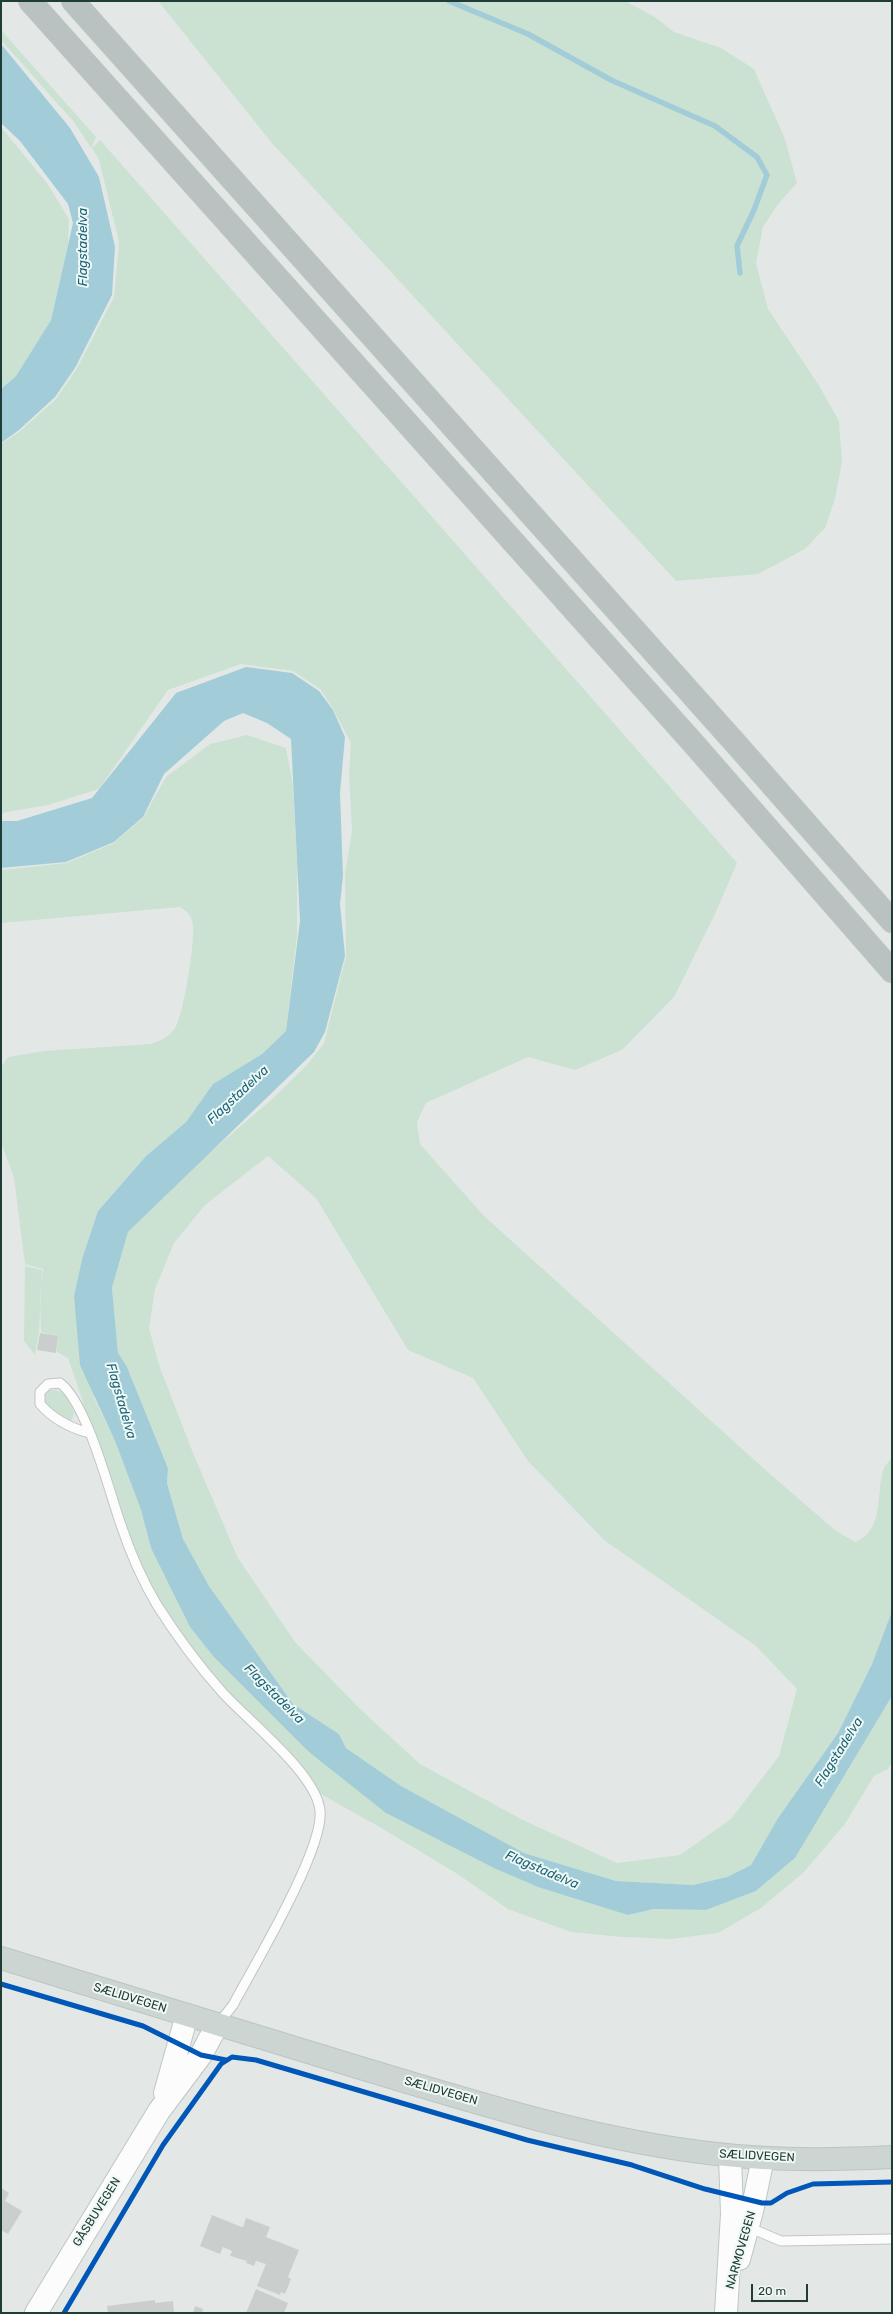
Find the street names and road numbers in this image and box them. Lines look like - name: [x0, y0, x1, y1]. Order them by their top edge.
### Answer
- street label: SÆLIDVEGEN: [92, 1980, 168, 2016]
- street label: SÆLIDVEGEN: [403, 2074, 479, 2108]
- street label: SÆLIDVEGEN: [719, 2147, 795, 2165]
- street label: GÅSBUVEGEN: [70, 2175, 124, 2249]
- street label: NARMOVEGEN: [723, 2209, 759, 2291]

